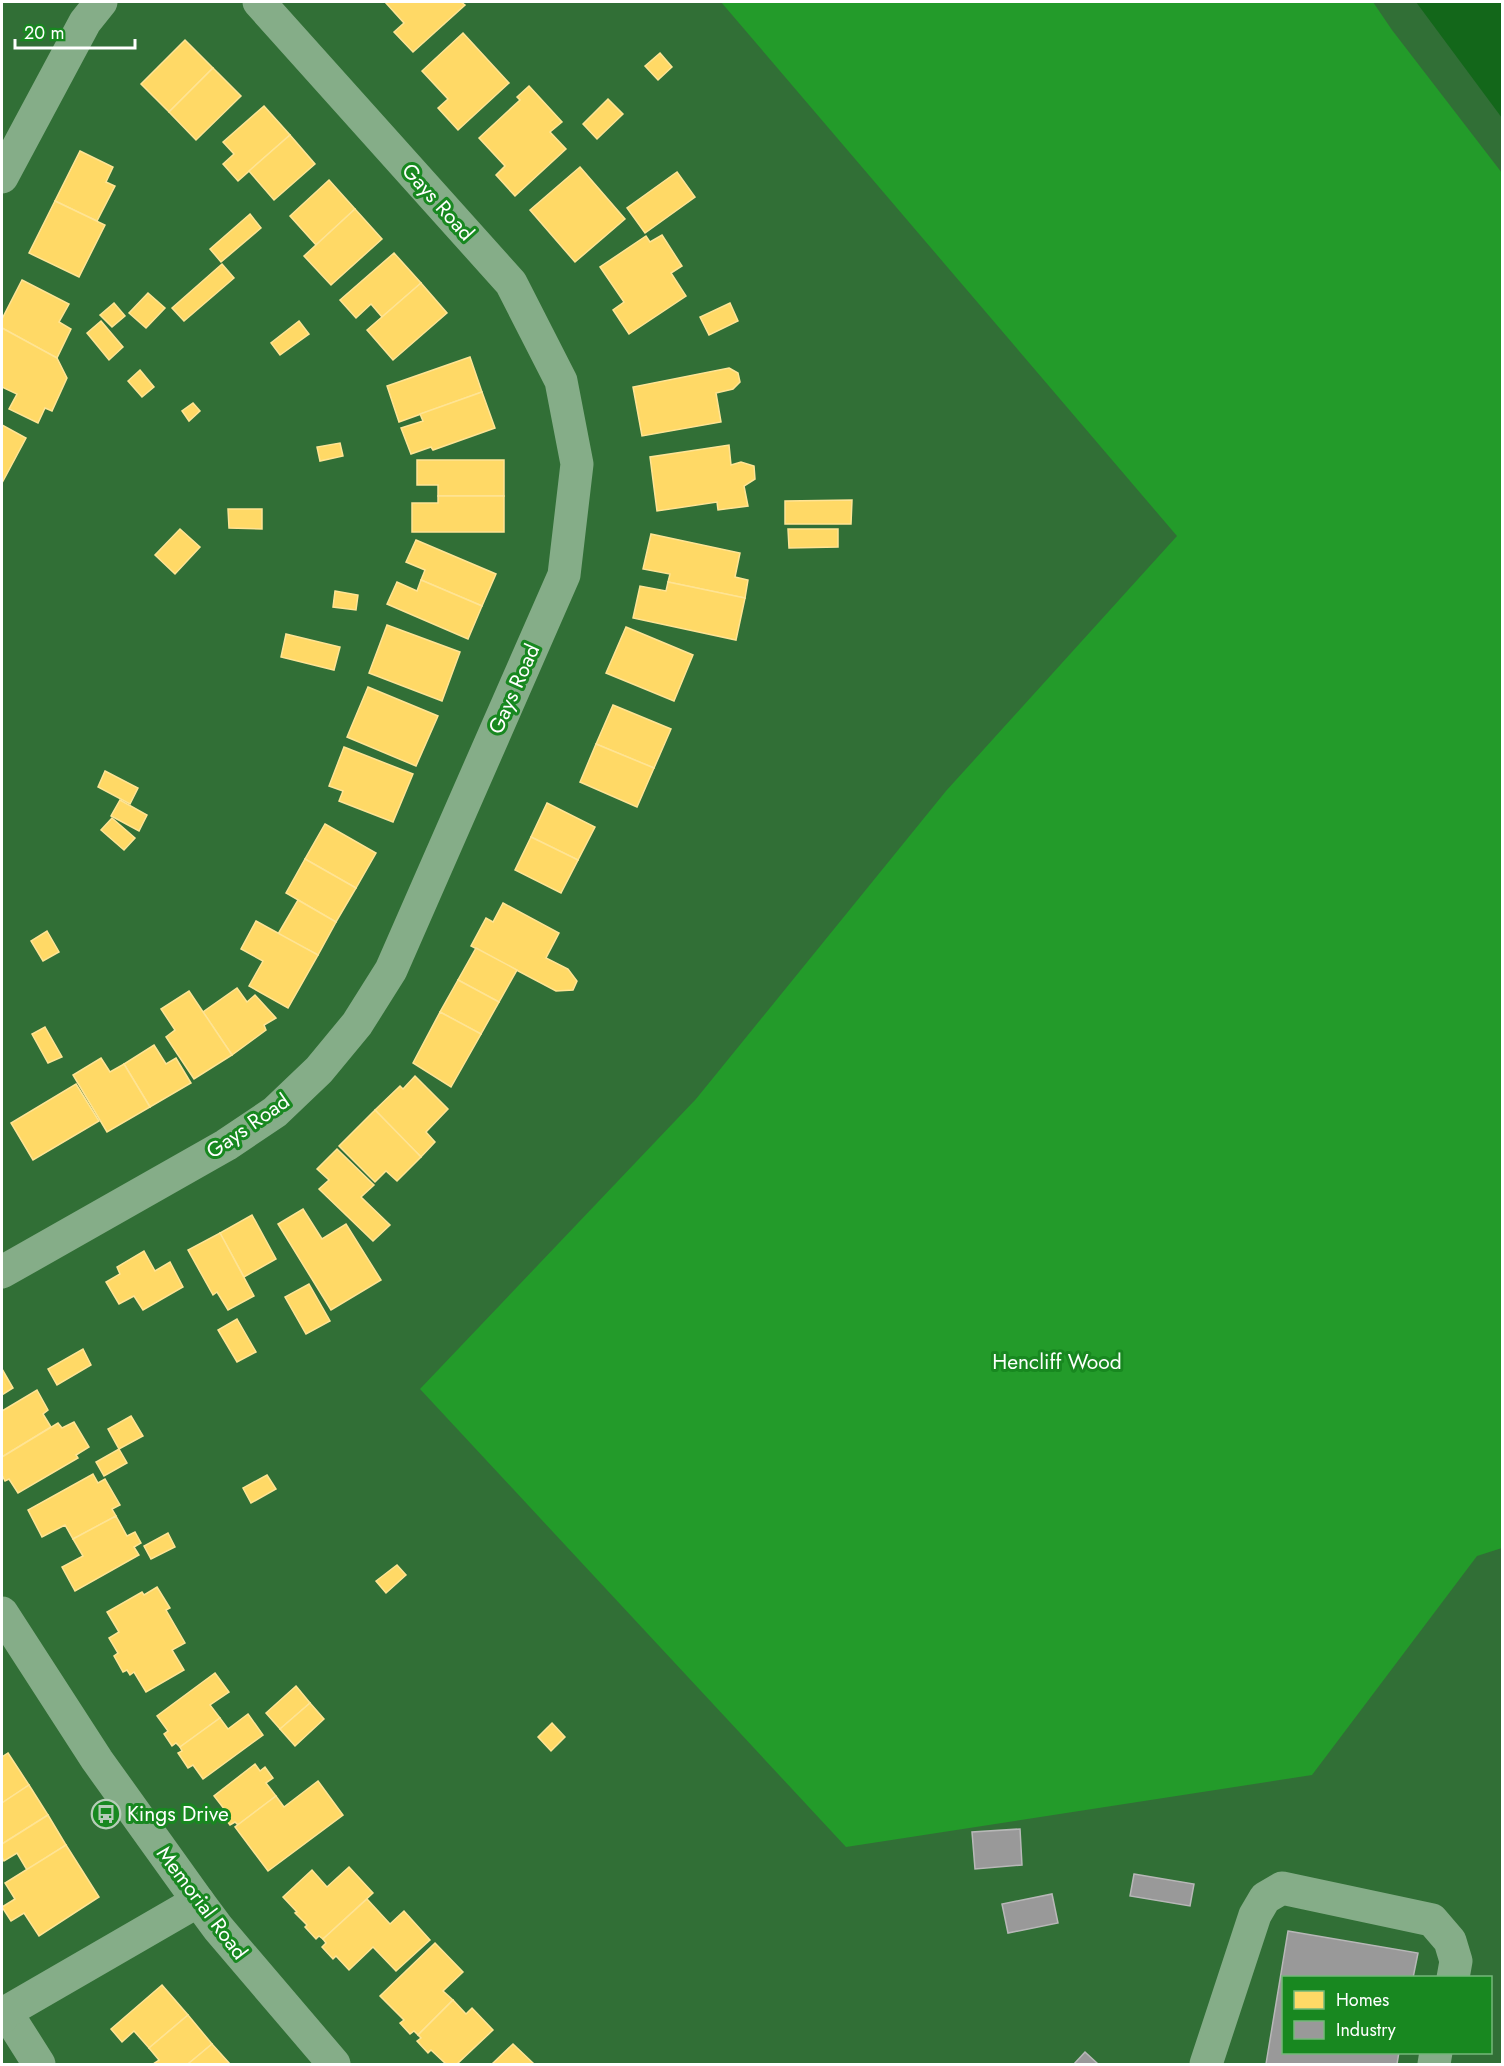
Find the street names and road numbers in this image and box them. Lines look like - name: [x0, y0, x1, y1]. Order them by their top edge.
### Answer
- street label: Gays Road: [395, 156, 481, 248]
- street label: Gays Road: [481, 639, 547, 739]
- street label: Gays Road: [200, 1086, 296, 1166]
- street label: Memorial Road: [149, 1840, 255, 1966]

